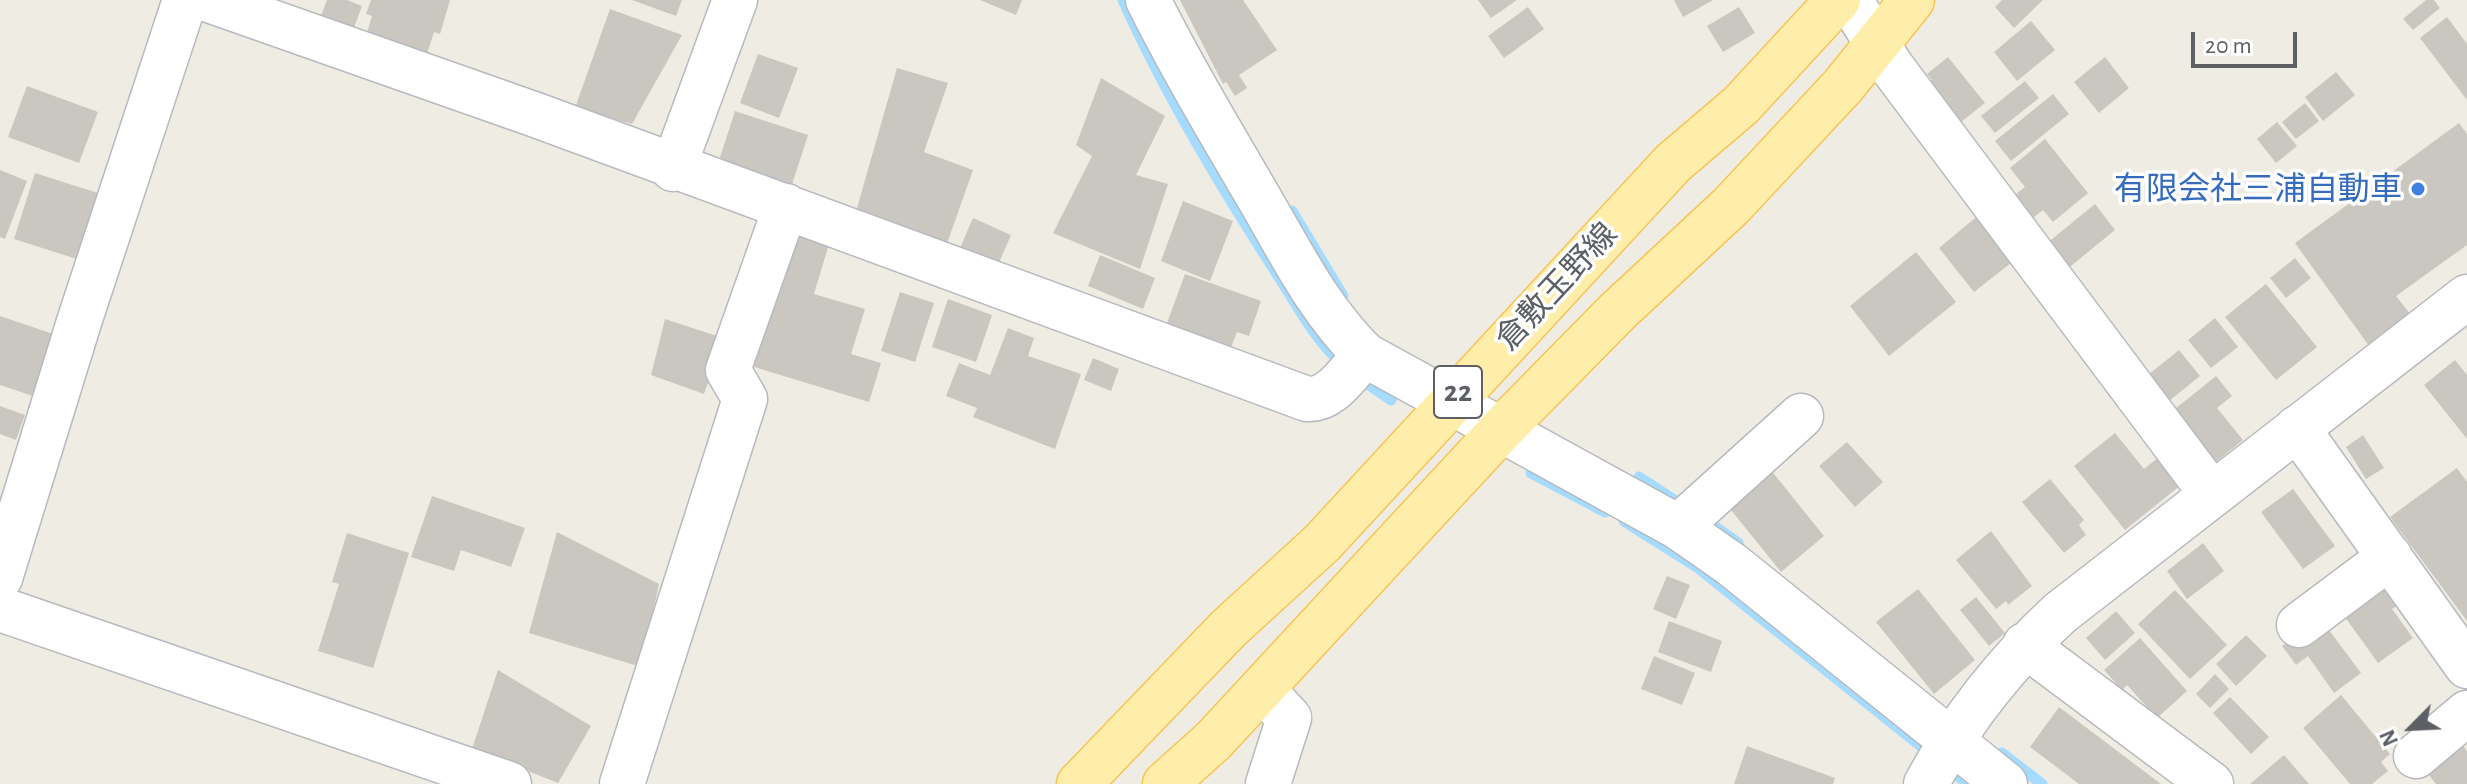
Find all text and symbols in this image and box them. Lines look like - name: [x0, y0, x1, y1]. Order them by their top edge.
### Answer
- scale bar: [2195, 16, 2301, 66]
- text: 20 m: [2205, 34, 2252, 58]
- place label: 有限会社三浦自動車: [2114, 170, 2402, 208]
- marker: 有限会社三浦自動車: [2409, 180, 2427, 198]
- street label: 倉敷玉野線: [1488, 215, 1626, 359]
- road number: 22: [1434, 366, 1482, 418]
- north arrow: [2371, 688, 2451, 768]
- text: N: [2376, 726, 2402, 749]

